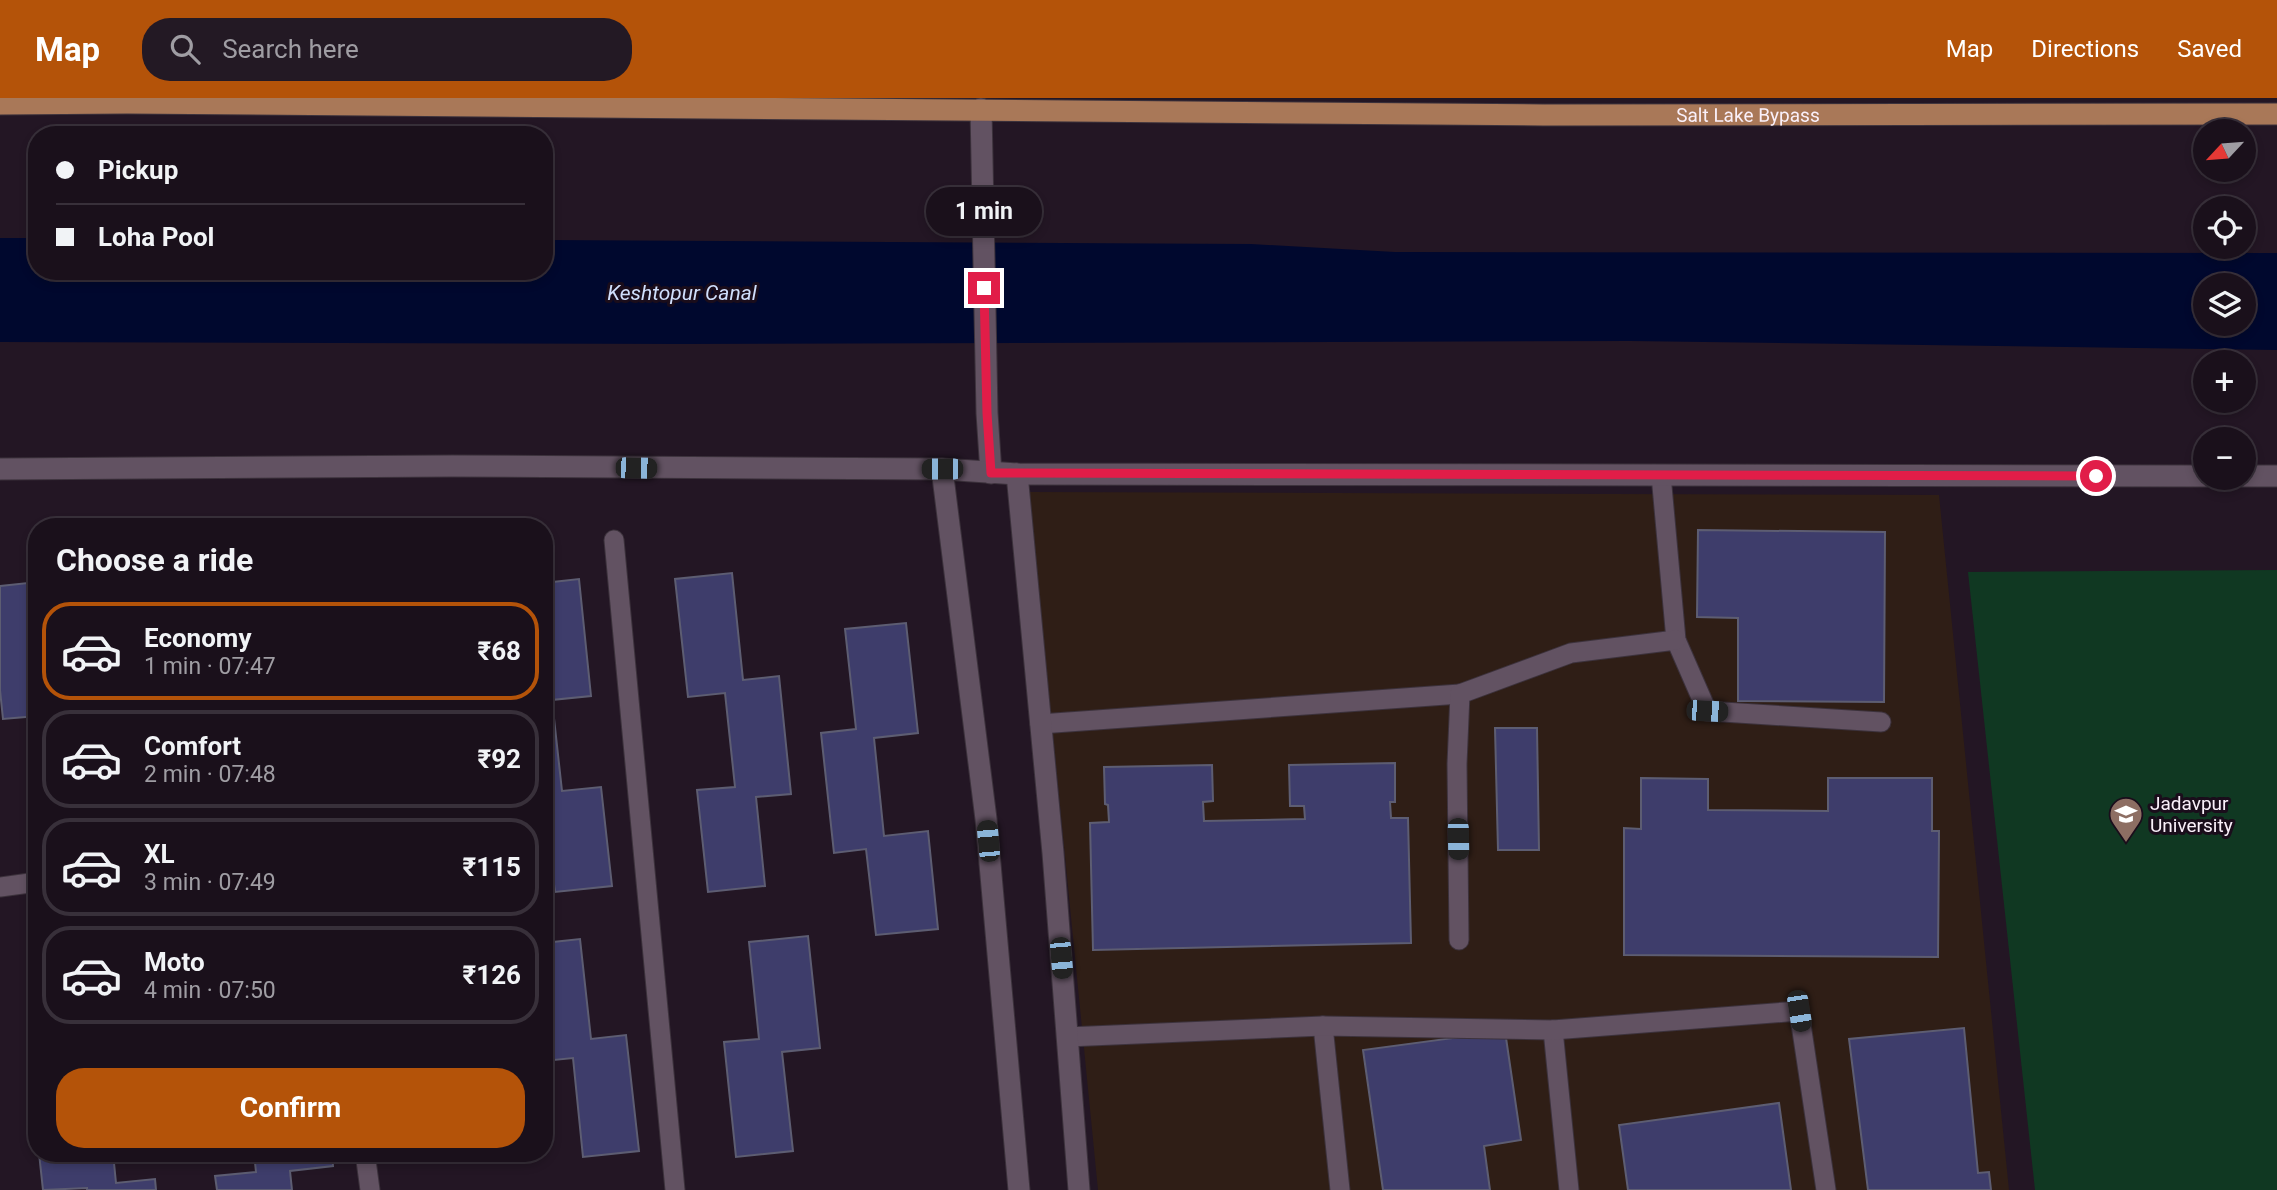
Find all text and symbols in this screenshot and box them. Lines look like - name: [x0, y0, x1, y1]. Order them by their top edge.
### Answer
- search box: [142, 18, 632, 81]
- text: Map: [35, 30, 100, 69]
- icon: search: [166, 30, 204, 68]
- text: Search here: [222, 34, 359, 64]
- text: Map: [1946, 35, 1993, 63]
- text: Directions: [2031, 35, 2139, 63]
- text: Saved: [2177, 35, 2242, 63]
- street label: Salt Lake Bypass: [1676, 103, 1820, 126]
- north arrow: [2193, 119, 2256, 182]
- map controls: [2193, 119, 2256, 490]
- text: Pickup: [98, 155, 178, 185]
- callout: 1 min: [926, 186, 1042, 236]
- button: locate: [2193, 196, 2256, 259]
- text: 1 min: [955, 198, 1013, 225]
- text: Loha Pool: [98, 222, 215, 252]
- route end: [968, 272, 1000, 304]
- button: layers: [2193, 273, 2256, 336]
- water label: Keshtopur Canal: [607, 281, 758, 305]
- button: +: [2193, 350, 2256, 413]
- button: −: [2193, 427, 2256, 490]
- car: [615, 457, 658, 479]
- car: [922, 459, 964, 480]
- route start: [2080, 460, 2112, 492]
- text: Choose a ride: [56, 541, 253, 579]
- icon: car: [60, 620, 123, 683]
- text: Economy: [144, 623, 251, 653]
- text: ₹68: [477, 636, 521, 666]
- text: 1 min · 07:47: [144, 653, 276, 680]
- car: [1686, 699, 1729, 723]
- icon: car: [60, 728, 123, 791]
- text: Comfort: [144, 731, 241, 761]
- text: ₹92: [477, 744, 521, 774]
- text: 2 min · 07:48: [144, 761, 276, 788]
- place label: Jadavpur University: [2150, 792, 2233, 837]
- school or university icon: Jadavpur University: [2107, 795, 2145, 844]
- car: [1448, 818, 1469, 860]
- car: [976, 819, 1001, 863]
- icon: car: [60, 836, 123, 899]
- text: XL: [144, 839, 175, 869]
- text: ₹115: [463, 852, 521, 882]
- text: 3 min · 07:49: [144, 869, 276, 896]
- car: [1049, 936, 1074, 980]
- icon: car: [60, 944, 123, 1007]
- text: Moto: [144, 947, 205, 977]
- text: ₹126: [463, 960, 521, 990]
- text: 4 min · 07:50: [144, 977, 276, 1004]
- car: [1786, 989, 1813, 1033]
- button: Confirm: [56, 1068, 525, 1148]

